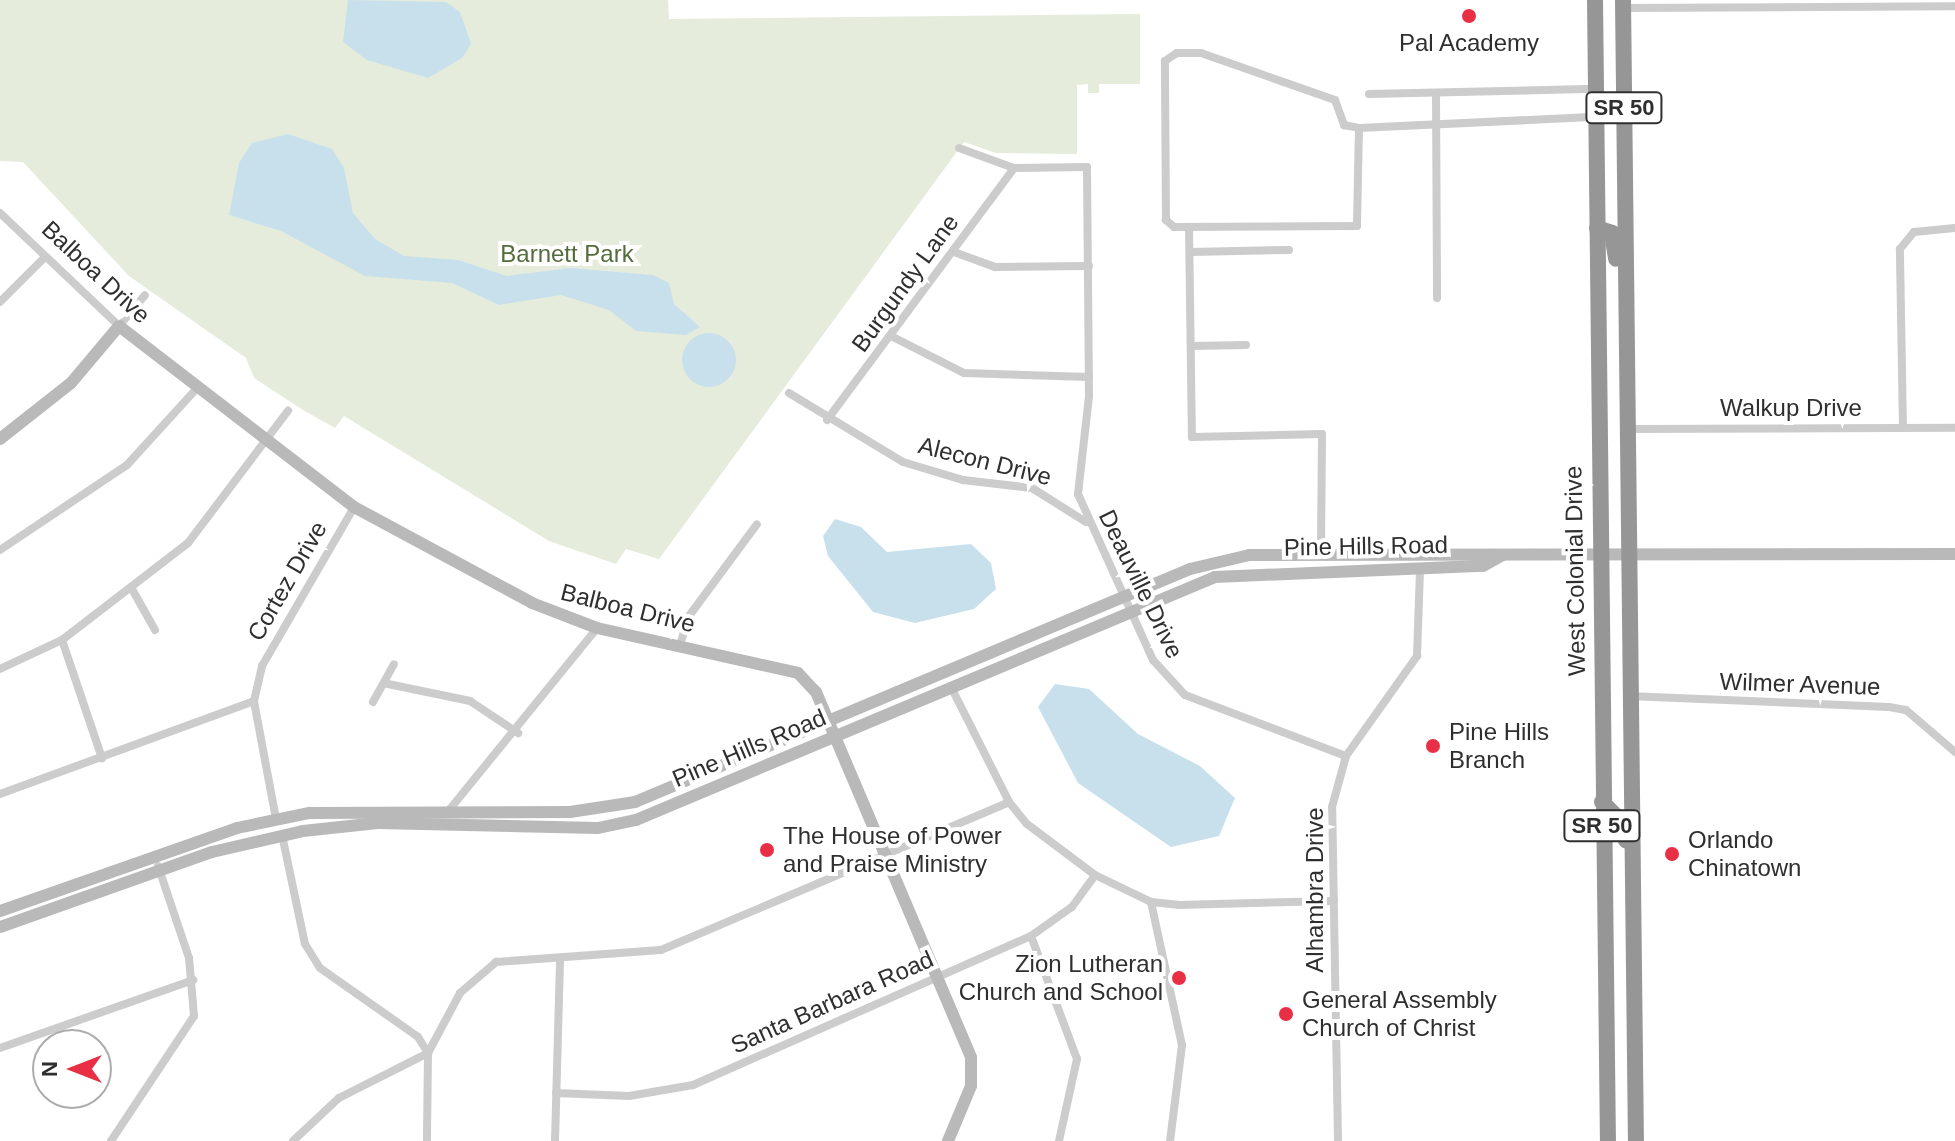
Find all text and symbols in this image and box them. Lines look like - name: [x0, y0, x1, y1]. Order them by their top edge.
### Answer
- marker: Pal Academy: [1460, 7, 1478, 25]
- place label: Pal Academy: [1398, 29, 1540, 57]
- road number: SR 50: [1584, 90, 1664, 126]
- street label: Burgundy Lane: [846, 209, 964, 357]
- street label: Balboa Drive: [36, 215, 156, 329]
- park label: Barnett Park: [500, 240, 634, 268]
- street label: Walkup Drive: [1720, 394, 1862, 422]
- street label: Alecon Drive: [916, 431, 1054, 491]
- street label: West Colonial Drive: [1559, 466, 1591, 676]
- street label: Deauville Drive: [1093, 505, 1189, 663]
- street label: Cortez Drive: [241, 516, 333, 646]
- street label: Pine Hills Road: [1284, 530, 1448, 562]
- street label: Balboa Drive: [558, 577, 698, 639]
- street label: Wilmer Avenue: [1718, 667, 1882, 701]
- street label: Pine Hills Road: [668, 703, 830, 793]
- place label: Pine Hills Branch: [1449, 718, 1549, 774]
- marker: Pine Hills Branch: [1424, 737, 1442, 755]
- street label: Alhambra Drive: [1301, 807, 1329, 973]
- road number: SR 50: [1562, 808, 1642, 844]
- place label: The House of Power and Praise Ministry: [783, 822, 1002, 878]
- place label: Orlando Chinatown: [1688, 826, 1801, 882]
- marker: The House of Power and Praise Ministry: [758, 841, 776, 859]
- marker: Orlando Chinatown: [1663, 845, 1681, 863]
- street label: Santa Barbara Road: [726, 944, 938, 1060]
- place label: Zion Lutheran Church and School: [959, 950, 1163, 1006]
- marker: Zion Lutheran Church and School: [1170, 969, 1188, 987]
- place label: General Assembly Church of Christ: [1302, 986, 1498, 1042]
- marker: General Assembly Church of Christ: [1277, 1005, 1295, 1023]
- north arrow: [32, 1029, 112, 1109]
- text: N: [37, 1061, 62, 1077]

